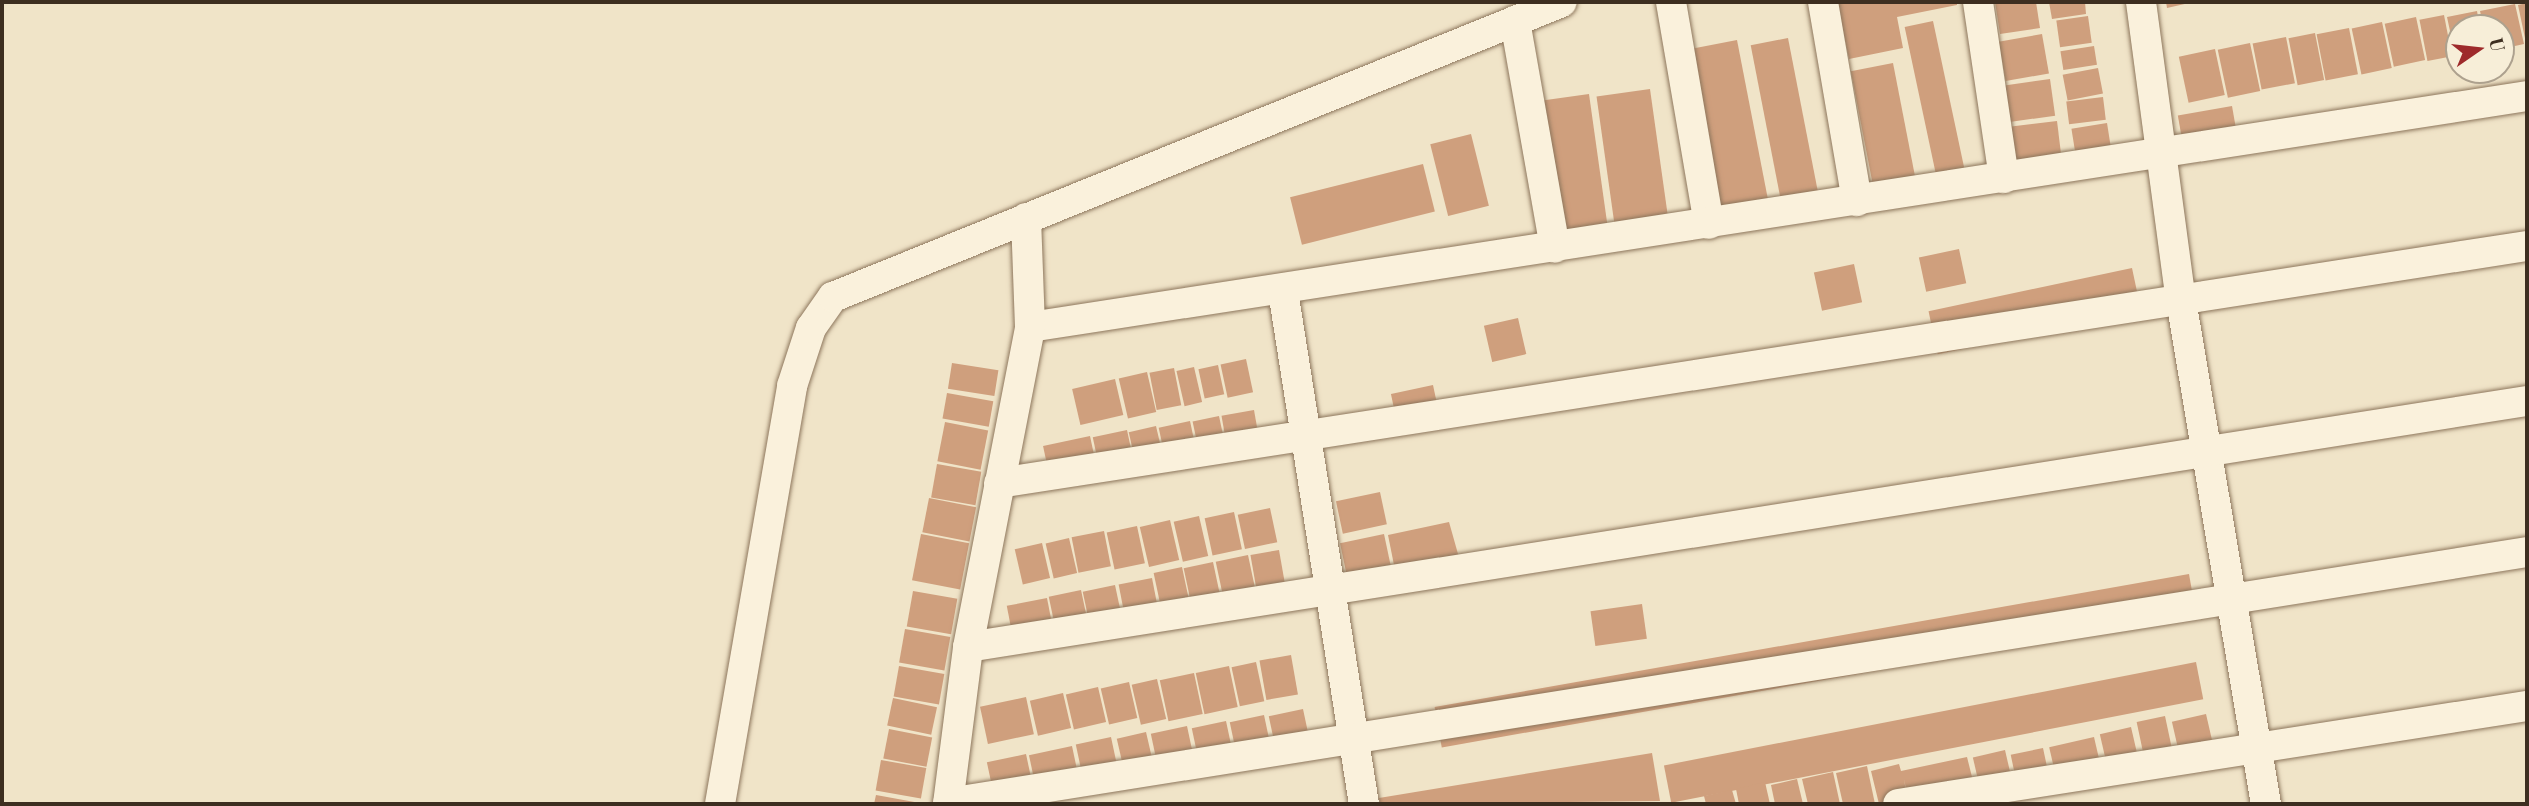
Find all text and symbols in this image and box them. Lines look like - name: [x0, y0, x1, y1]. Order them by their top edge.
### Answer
- north arrow: [2445, 14, 2515, 84]
- text: U: [2484, 35, 2513, 54]

